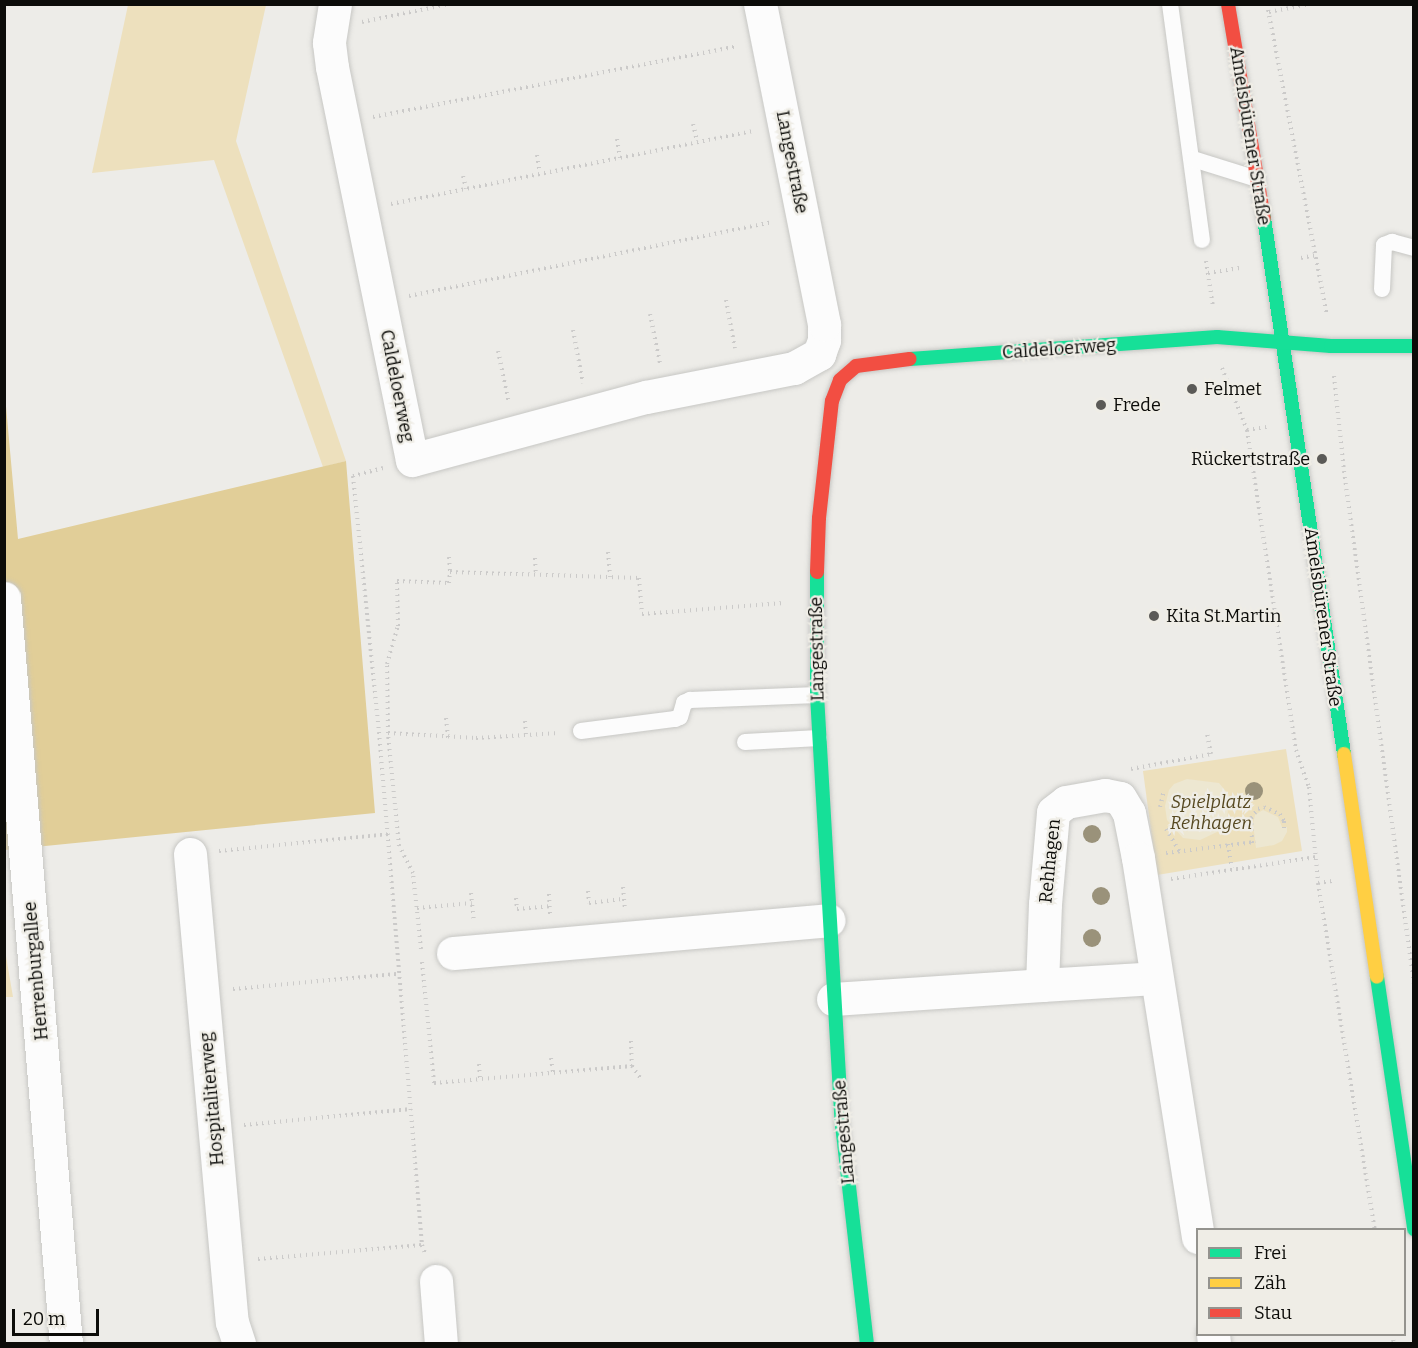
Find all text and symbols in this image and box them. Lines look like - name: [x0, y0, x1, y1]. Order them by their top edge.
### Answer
- street label: Amelsbürener Straße: [1225, 45, 1275, 227]
- street label: Langestraße: [771, 109, 813, 215]
- street label: Caldeloerweg: [376, 328, 418, 444]
- street label: Caldeloerweg: [1001, 334, 1117, 364]
- place label: Felmet: [1204, 378, 1262, 400]
- marker: Felmet: [1185, 382, 1199, 396]
- place label: Frede: [1113, 394, 1161, 416]
- marker: Frede: [1094, 398, 1108, 412]
- place label: Rückertstraße: [1191, 448, 1310, 470]
- marker: Rückertstraße: [1315, 452, 1329, 466]
- street label: Amelsbürener Straße: [1300, 526, 1346, 708]
- street label: Langestraße: [805, 597, 829, 701]
- place label: Kita St.Martin: [1166, 605, 1281, 627]
- marker: Kita St.Martin: [1147, 609, 1161, 623]
- park label: Spielplatz Rehhagen: [1170, 792, 1252, 834]
- street label: Rehhagen: [1035, 818, 1065, 904]
- street label: Herrenburgallee: [19, 901, 53, 1041]
- street label: Hospitaliterweg: [195, 1031, 229, 1167]
- street label: Langestraße: [829, 1079, 859, 1185]
- legend: [1196, 1228, 1406, 1336]
- text: Frei: [1254, 1242, 1287, 1264]
- text: Zäh: [1254, 1272, 1286, 1294]
- scale bar: [15, 1297, 102, 1335]
- text: Stau: [1254, 1302, 1292, 1324]
- text: 20 m: [23, 1308, 65, 1330]

